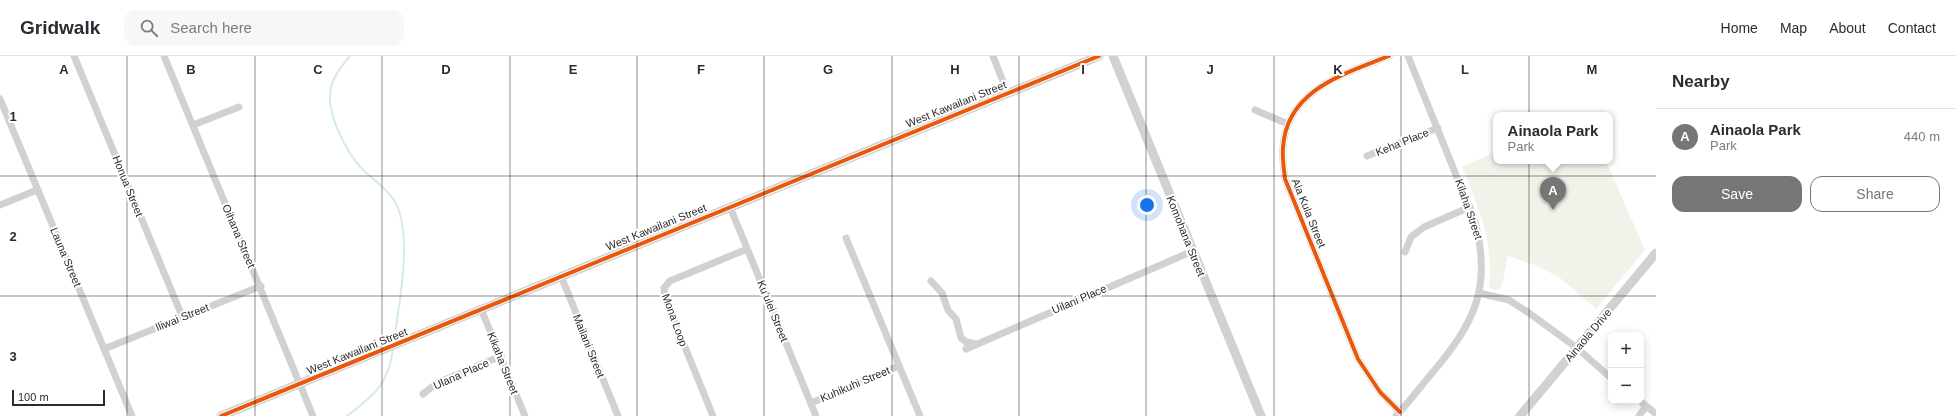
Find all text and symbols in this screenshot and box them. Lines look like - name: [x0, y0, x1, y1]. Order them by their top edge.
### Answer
- search box: [124, 10, 404, 46]
- text: Gridwalk: [20, 17, 100, 38]
- icon: search: [138, 17, 160, 39]
- text: Search here: [170, 19, 252, 36]
- text: Home: [1721, 20, 1758, 36]
- text: Map: [1780, 20, 1807, 36]
- text: About: [1829, 20, 1866, 36]
- text: Contact: [1888, 20, 1936, 36]
- text: A: [59, 62, 69, 77]
- text: B: [186, 62, 196, 77]
- text: C: [313, 62, 323, 77]
- text: D: [441, 62, 451, 77]
- text: E: [569, 62, 578, 77]
- text: F: [697, 62, 705, 77]
- text: G: [823, 62, 833, 77]
- text: H: [950, 62, 960, 77]
- text: I: [1081, 62, 1085, 77]
- text: J: [1206, 62, 1214, 77]
- text: K: [1333, 62, 1343, 77]
- text: L: [1461, 62, 1469, 77]
- text: M: [1587, 62, 1597, 77]
- text: Nearby: [1672, 72, 1730, 91]
- street label: West Kawailani Street: [904, 78, 1008, 130]
- text: 1: [9, 109, 17, 124]
- popup: [1493, 112, 1613, 164]
- text: Ainaola Park: [1710, 121, 1801, 138]
- text: Ainaola Park: [1508, 122, 1598, 139]
- street label: Keha Place: [1374, 126, 1430, 158]
- text: A: [1680, 129, 1690, 144]
- text: 440 m: [1904, 129, 1940, 144]
- text: Park: [1710, 138, 1737, 153]
- text: Park: [1508, 139, 1534, 154]
- street label: Honua Street: [110, 154, 146, 218]
- button: Save: [1672, 176, 1802, 212]
- button: Share: [1810, 176, 1940, 212]
- street label: Ala Kula Street: [1290, 177, 1328, 249]
- street label: Kilaha Street: [1453, 177, 1485, 241]
- pin: A: [1540, 177, 1566, 210]
- street label: Komohana Street: [1164, 194, 1208, 278]
- your location: [1137, 195, 1157, 215]
- street label: West Kawailani Street: [604, 201, 708, 253]
- street label: Oihana Street: [220, 202, 258, 270]
- street label: Launa Street: [48, 226, 84, 288]
- text: 2: [9, 229, 17, 244]
- street label: Ku'ulei Street: [755, 279, 791, 343]
- street label: Uilani Place: [1050, 282, 1108, 316]
- street label: Mona Loop: [660, 292, 690, 348]
- street label: Iliwai Street: [153, 301, 211, 333]
- street label: Ainaola Drive: [1562, 306, 1614, 364]
- street label: Mailani Street: [571, 313, 607, 379]
- street label: West Kawailani Street: [305, 325, 409, 377]
- street label: Kikaha Street: [485, 330, 521, 396]
- map controls: [1608, 332, 1644, 404]
- button: +: [1608, 332, 1644, 368]
- text: 3: [9, 349, 17, 364]
- street label: Ulana Place: [431, 356, 491, 392]
- street label: Kuhikuhi Street: [818, 364, 892, 404]
- button: −: [1608, 368, 1644, 404]
- scale bar: [12, 388, 105, 407]
- text: 100 m: [18, 391, 49, 403]

